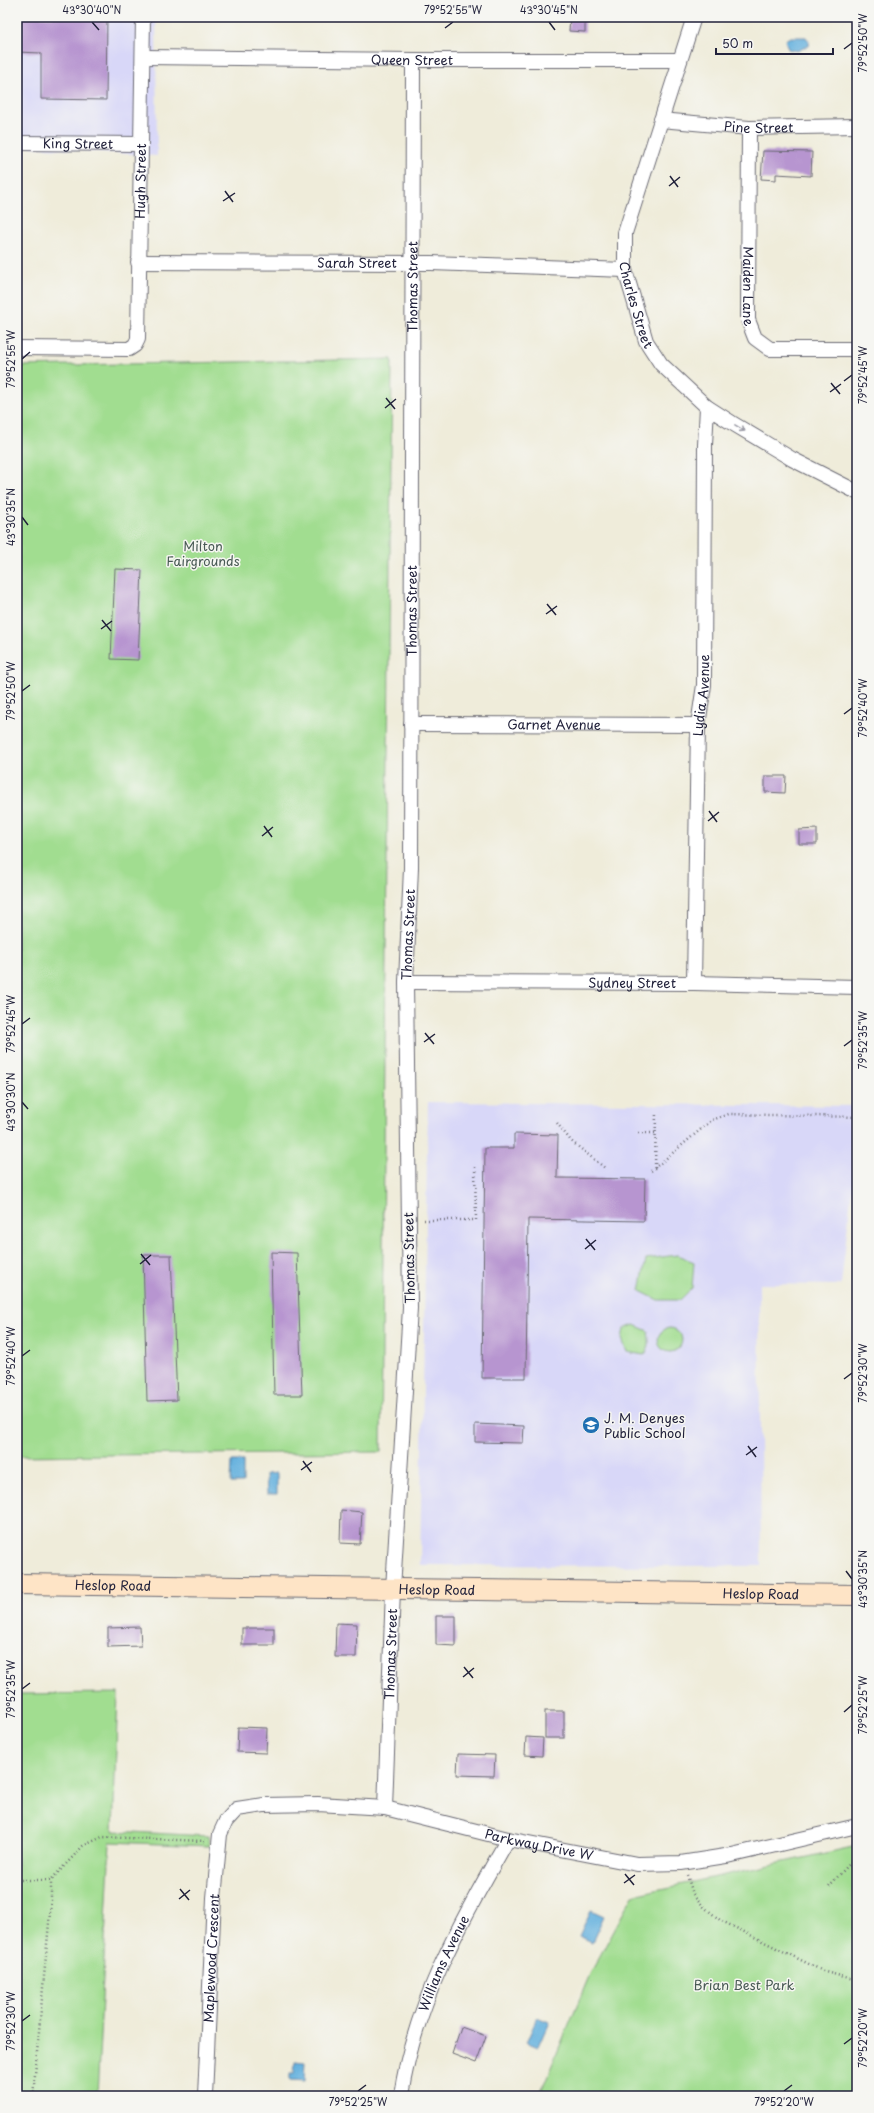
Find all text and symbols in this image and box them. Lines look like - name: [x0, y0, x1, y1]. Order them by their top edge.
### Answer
- text: 43°30'40"N: [63, 2, 122, 17]
- text: 79°52'55"W: [424, 2, 483, 17]
- text: 43°30'45"N: [520, 2, 578, 17]
- text: 79°52'50"W: [855, 13, 870, 72]
- scale bar: [716, 30, 833, 56]
- text: 50 m: [722, 34, 753, 52]
- street label: Queen Street: [371, 50, 453, 69]
- street label: Pine Street: [723, 116, 793, 137]
- street label: King Street: [43, 133, 113, 153]
- street label: Hugh Street: [130, 143, 150, 219]
- street label: Thomas Street: [402, 241, 422, 333]
- street label: Maiden Lane: [739, 246, 759, 329]
- street label: Sarah Street: [317, 253, 397, 272]
- street label: Charles Street: [616, 261, 658, 352]
- text: 79°52'55"W: [3, 329, 18, 388]
- text: 79°52'45"W: [855, 345, 870, 404]
- one-way arrow: [734, 425, 746, 433]
- text: 43°30'35"N: [3, 488, 18, 546]
- park label: Milton Fairgrounds: [166, 536, 240, 570]
- street label: Thomas Street: [402, 565, 421, 657]
- street label: Lydia Avenue: [688, 654, 713, 736]
- text: 79°52'50"W: [3, 661, 18, 720]
- text: 79°52'40"W: [855, 678, 870, 738]
- street label: Garnet Avenue: [507, 714, 601, 734]
- street label: Thomas Street: [396, 889, 419, 981]
- street label: Sydney Street: [588, 973, 676, 992]
- text: 79°52'45"W: [3, 994, 18, 1053]
- text: 79°52'35"W: [855, 1010, 870, 1069]
- text: 43°30'30"N: [3, 1072, 18, 1132]
- street label: Thomas Street: [398, 1212, 419, 1304]
- text: 79°52'40"W: [3, 1326, 18, 1386]
- text: 79°52'30"W: [855, 1343, 870, 1403]
- place label: J. M. Denyes Public School: [604, 1408, 685, 1442]
- school or university icon: J. M. Denyes Public School: [581, 1415, 601, 1435]
- text: 43°30'35"N: [855, 1550, 870, 1608]
- street label: Heslop Road: [75, 1575, 151, 1595]
- street label: Heslop Road: [399, 1579, 475, 1599]
- street label: Heslop Road: [723, 1583, 799, 1603]
- street label: Thomas Street: [379, 1608, 401, 1700]
- text: 79°52'35"W: [3, 1659, 18, 1718]
- text: 79°52'25"W: [855, 1675, 870, 1734]
- street label: Parkway Drive W: [483, 1824, 595, 1864]
- street label: Maplewood Crescent: [198, 1893, 223, 2023]
- street label: Williams Avenue: [413, 1912, 473, 2014]
- park label: Brian Best Park: [694, 1975, 794, 1994]
- text: 79°52'30"W: [3, 1991, 18, 2051]
- text: 79°52'20"W: [855, 2007, 870, 2068]
- text: 79°52'25"W: [329, 2094, 388, 2109]
- text: 79°52'20"W: [754, 2094, 815, 2109]

